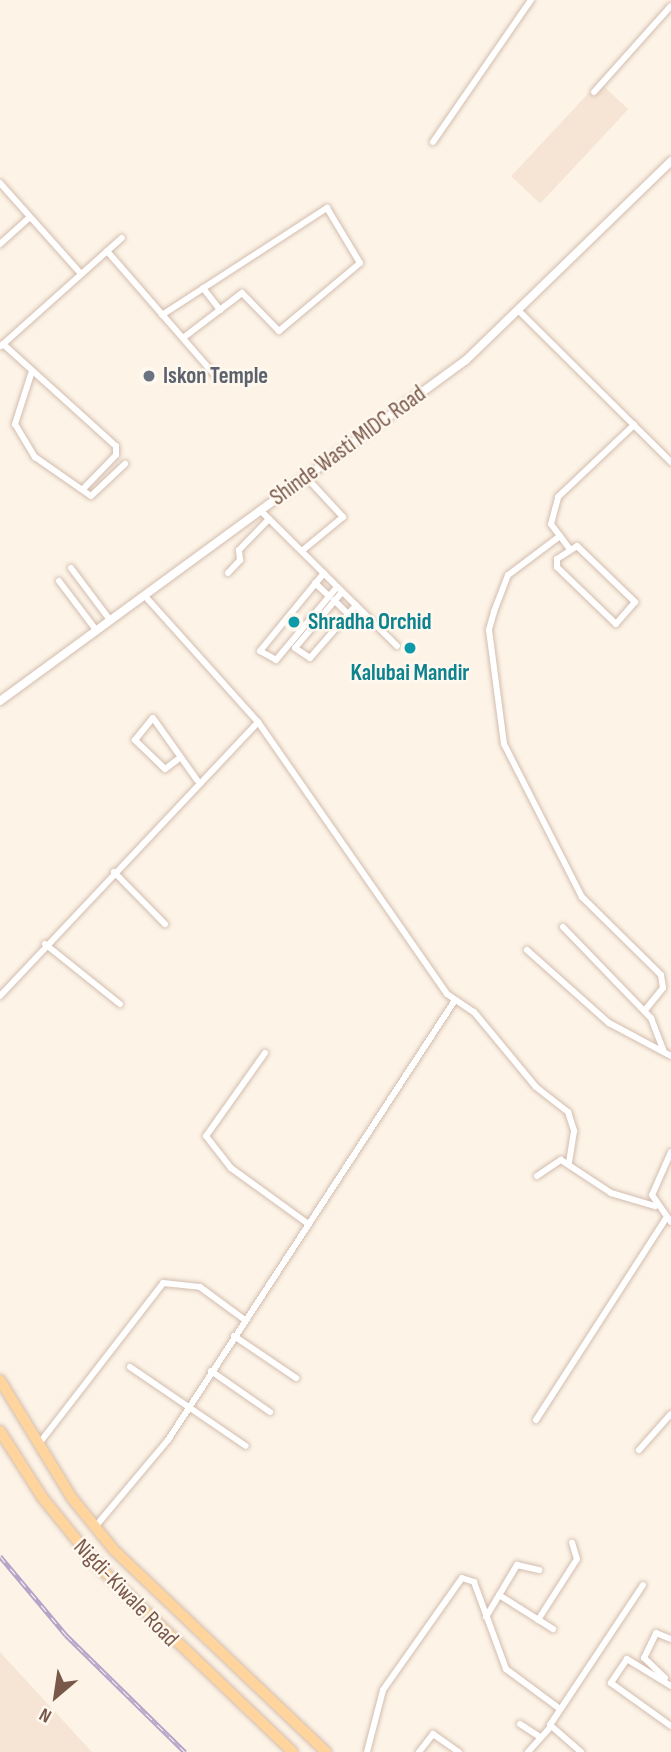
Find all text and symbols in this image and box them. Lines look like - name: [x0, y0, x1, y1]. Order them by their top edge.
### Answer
- place label: Iskon Temple: [163, 362, 268, 390]
- marker: Iskon Temple: [141, 368, 157, 384]
- street label: Shinde Wasti MIDC Road: [265, 380, 431, 512]
- place label: Shradha Orchid: [308, 608, 432, 636]
- marker: Shradha Orchid: [286, 614, 302, 630]
- marker: Kalubai Mandir: [402, 640, 418, 656]
- place label: Kalubai Mandir: [351, 659, 469, 687]
- street label: Nigdi-Kiwale Road: [68, 1533, 184, 1653]
- north arrow: [21, 1661, 91, 1731]
- text: N: [36, 1702, 56, 1727]

